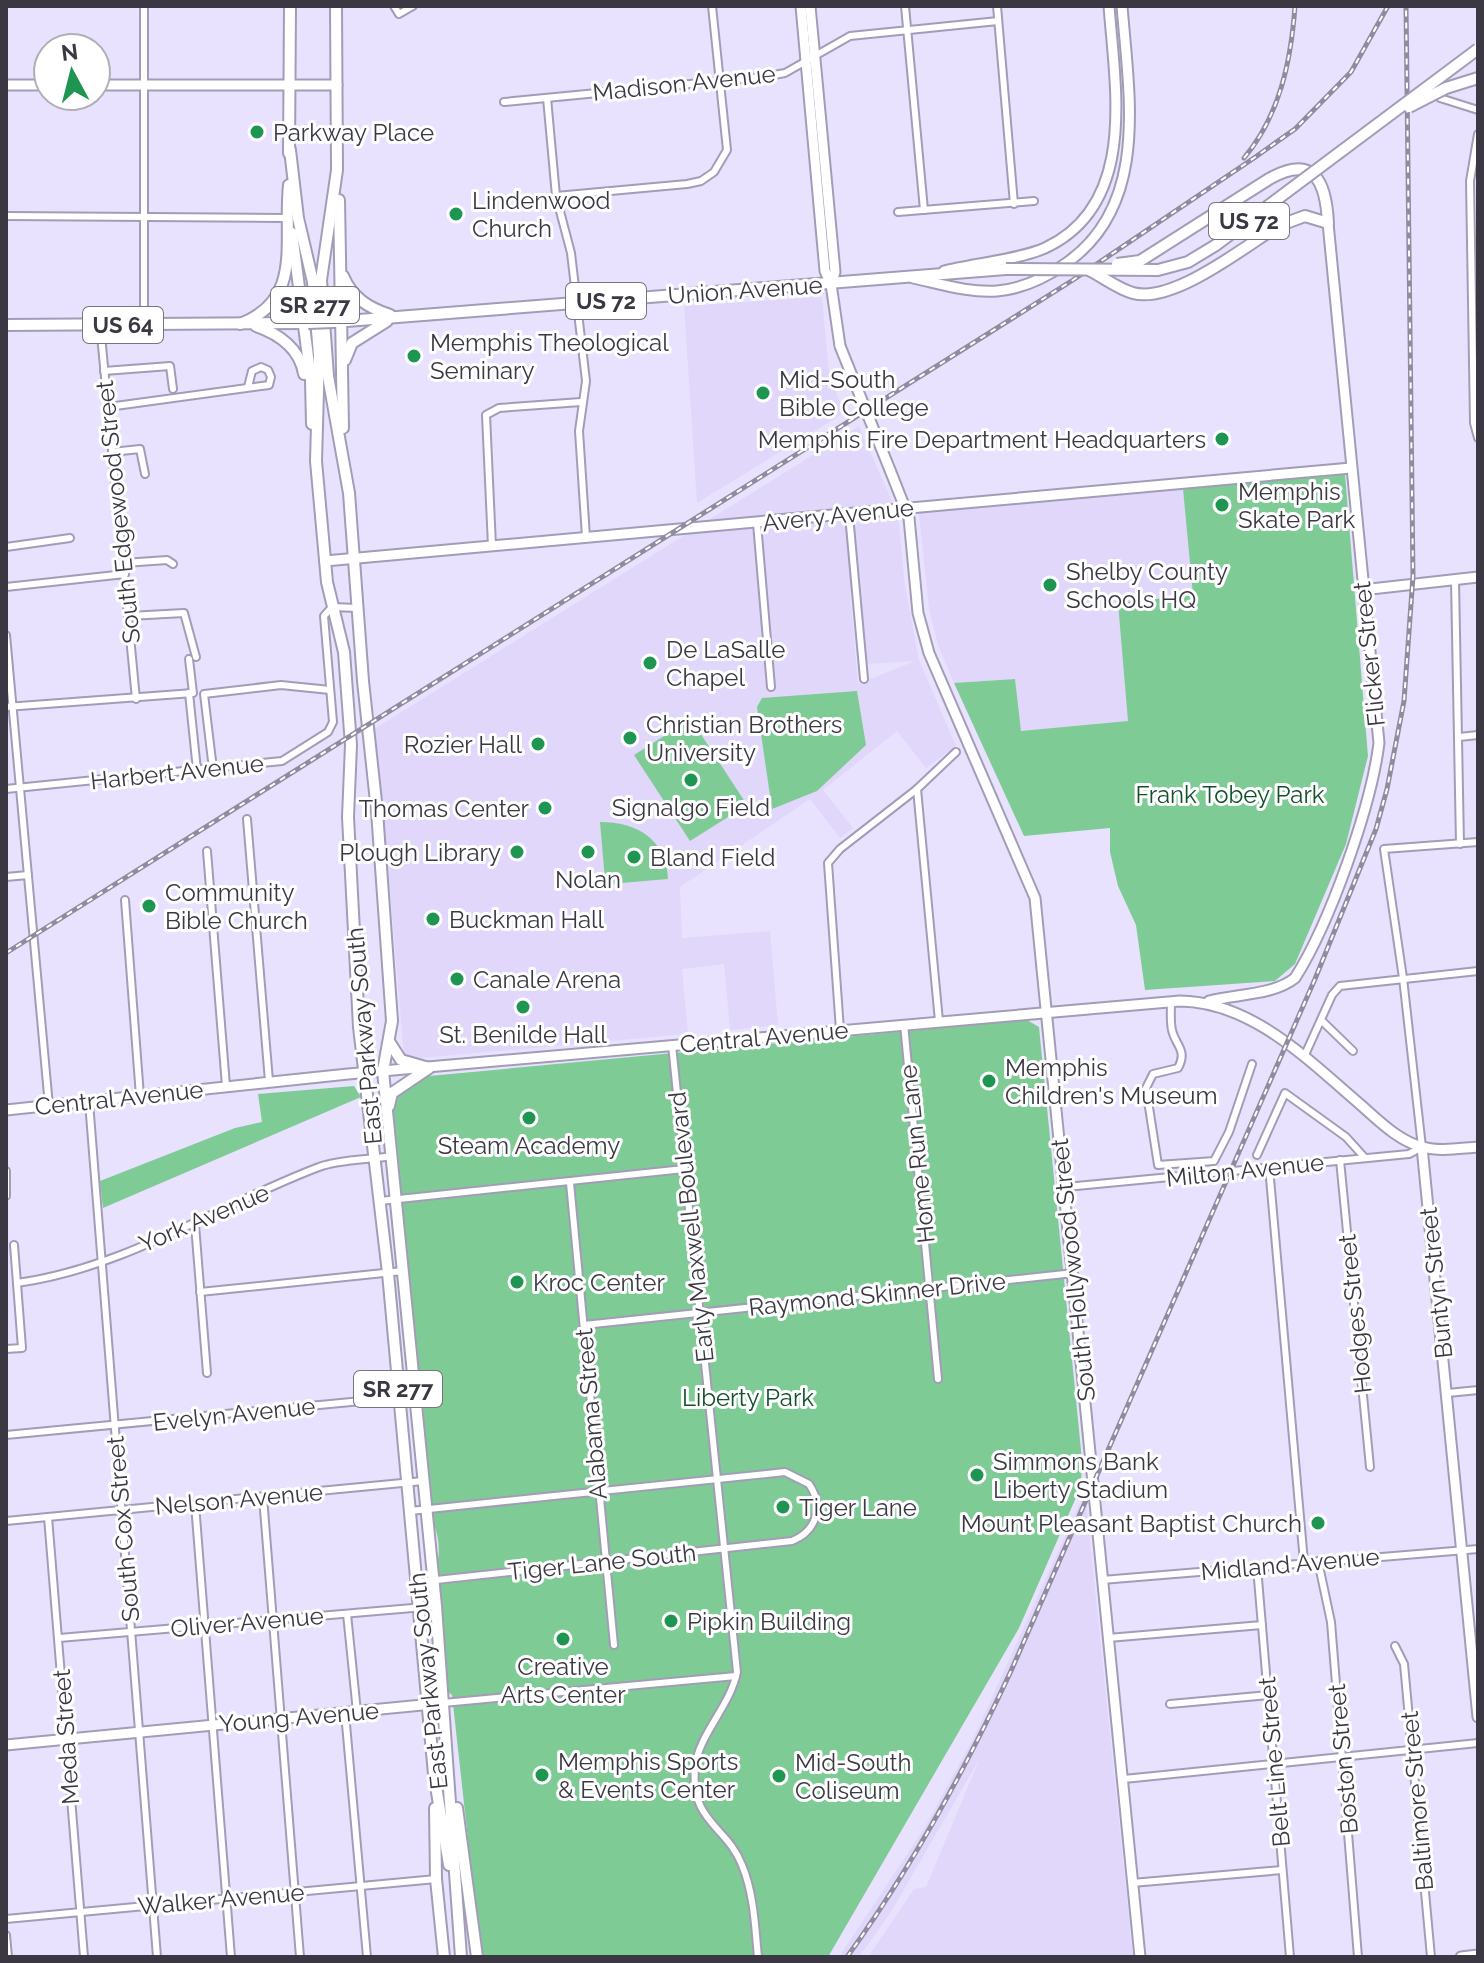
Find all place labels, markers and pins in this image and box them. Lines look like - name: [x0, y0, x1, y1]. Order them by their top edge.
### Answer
- place label: Parkway Place: [273, 118, 434, 147]
- marker: Parkway Place: [248, 123, 266, 141]
- place label: Lindenwood Church: [472, 186, 611, 243]
- marker: Lindenwood Church: [447, 205, 465, 223]
- place label: Memphis Theological Seminary: [430, 328, 669, 385]
- marker: Memphis Theological Seminary: [405, 347, 423, 365]
- place label: Mid-South Bible College: [779, 365, 929, 422]
- marker: Mid-South Bible College: [754, 384, 772, 402]
- place label: Memphis Fire Department Headquarters: [758, 425, 1206, 454]
- marker: Memphis Fire Department Headquarters: [1213, 430, 1231, 448]
- place label: Memphis Skate Park: [1238, 477, 1356, 534]
- marker: Memphis Skate Park: [1213, 496, 1231, 514]
- place label: Shelby County Schools HQ: [1066, 557, 1228, 614]
- marker: Shelby County Schools HQ: [1041, 576, 1059, 594]
- place label: De LaSalle Chapel: [666, 635, 785, 692]
- marker: De LaSalle Chapel: [641, 654, 659, 672]
- place label: Christian Brothers University: [646, 710, 842, 767]
- marker: Christian Brothers University: [621, 729, 639, 747]
- place label: Rozier Hall: [404, 730, 522, 759]
- marker: Rozier Hall: [529, 735, 547, 753]
- marker: Signalgo Field: [682, 771, 700, 789]
- place label: Signalgo Field: [612, 793, 770, 822]
- place label: Thomas Center: [358, 794, 530, 823]
- marker: Thomas Center: [536, 799, 554, 817]
- place label: Plough Library: [339, 838, 501, 867]
- marker: Plough Library: [508, 843, 526, 861]
- marker: Nolan: [579, 843, 597, 861]
- place label: Bland Field: [650, 843, 776, 872]
- marker: Bland Field: [625, 848, 643, 866]
- place label: Nolan: [555, 865, 621, 894]
- place label: Community Bible Church: [165, 878, 308, 935]
- marker: Community Bible Church: [140, 897, 158, 915]
- place label: Buckman Hall: [449, 905, 605, 934]
- marker: Buckman Hall: [424, 910, 442, 928]
- place label: Canale Arena: [473, 965, 621, 994]
- marker: Canale Arena: [448, 970, 466, 988]
- marker: St. Benilde Hall: [514, 998, 532, 1016]
- place label: St. Benilde Hall: [439, 1020, 607, 1049]
- place label: Memphis Children's Museum: [1005, 1053, 1218, 1110]
- marker: Memphis Children's Museum: [980, 1072, 998, 1090]
- marker: Steam Academy: [520, 1109, 538, 1127]
- place label: Steam Academy: [438, 1131, 620, 1160]
- place label: Kroc Center: [533, 1268, 665, 1297]
- marker: Kroc Center: [508, 1273, 526, 1291]
- place label: Simmons Bank Liberty Stadium: [993, 1447, 1168, 1504]
- marker: Simmons Bank Liberty Stadium: [968, 1466, 986, 1484]
- place label: Tiger Lane: [799, 1493, 917, 1522]
- marker: Tiger Lane: [774, 1498, 792, 1516]
- place label: Mount Pleasant Baptist Church: [961, 1509, 1302, 1538]
- marker: Mount Pleasant Baptist Church: [1309, 1514, 1327, 1532]
- place label: Pipkin Building: [687, 1607, 851, 1636]
- marker: Pipkin Building: [662, 1612, 680, 1630]
- marker: Creative Arts Center: [554, 1630, 572, 1648]
- place label: Creative Arts Center: [500, 1652, 626, 1709]
- place label: Memphis Sports & Events Center: [558, 1747, 738, 1804]
- place label: Mid-South Coliseum: [795, 1748, 911, 1805]
- marker: Memphis Sports & Events Center: [533, 1766, 551, 1784]
- marker: Mid-South Coliseum: [770, 1767, 788, 1785]

